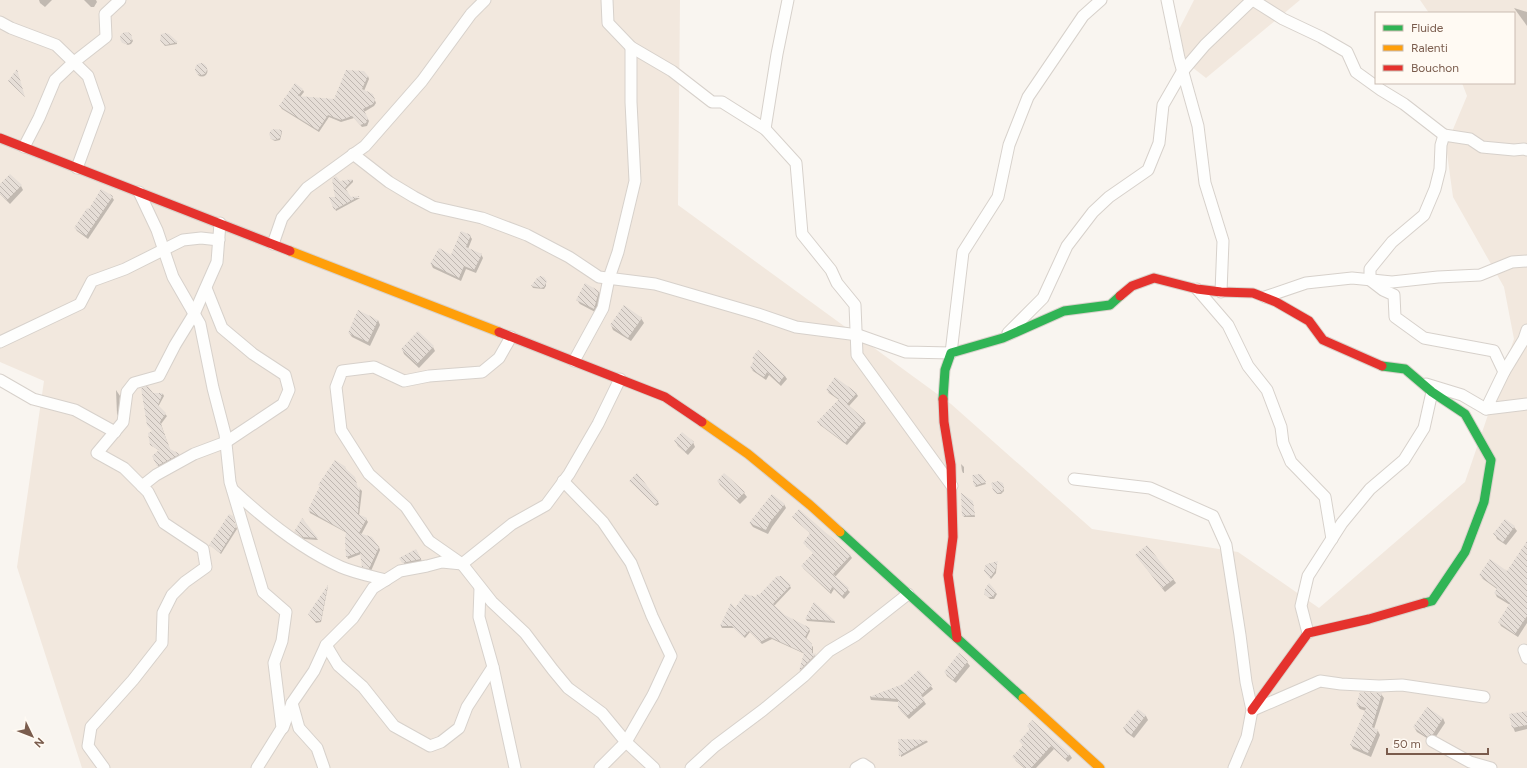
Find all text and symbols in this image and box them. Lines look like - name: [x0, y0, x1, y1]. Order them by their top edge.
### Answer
- legend: [1375, 12, 1515, 84]
- text: Fluide: [1411, 21, 1444, 35]
- text: Ralenti: [1411, 41, 1448, 55]
- text: Bouchon: [1411, 61, 1459, 75]
- north arrow: [12, 716, 52, 756]
- scale bar: [1387, 730, 1488, 756]
- text: N: [31, 735, 47, 750]
- text: 50 m: [1393, 737, 1421, 751]

